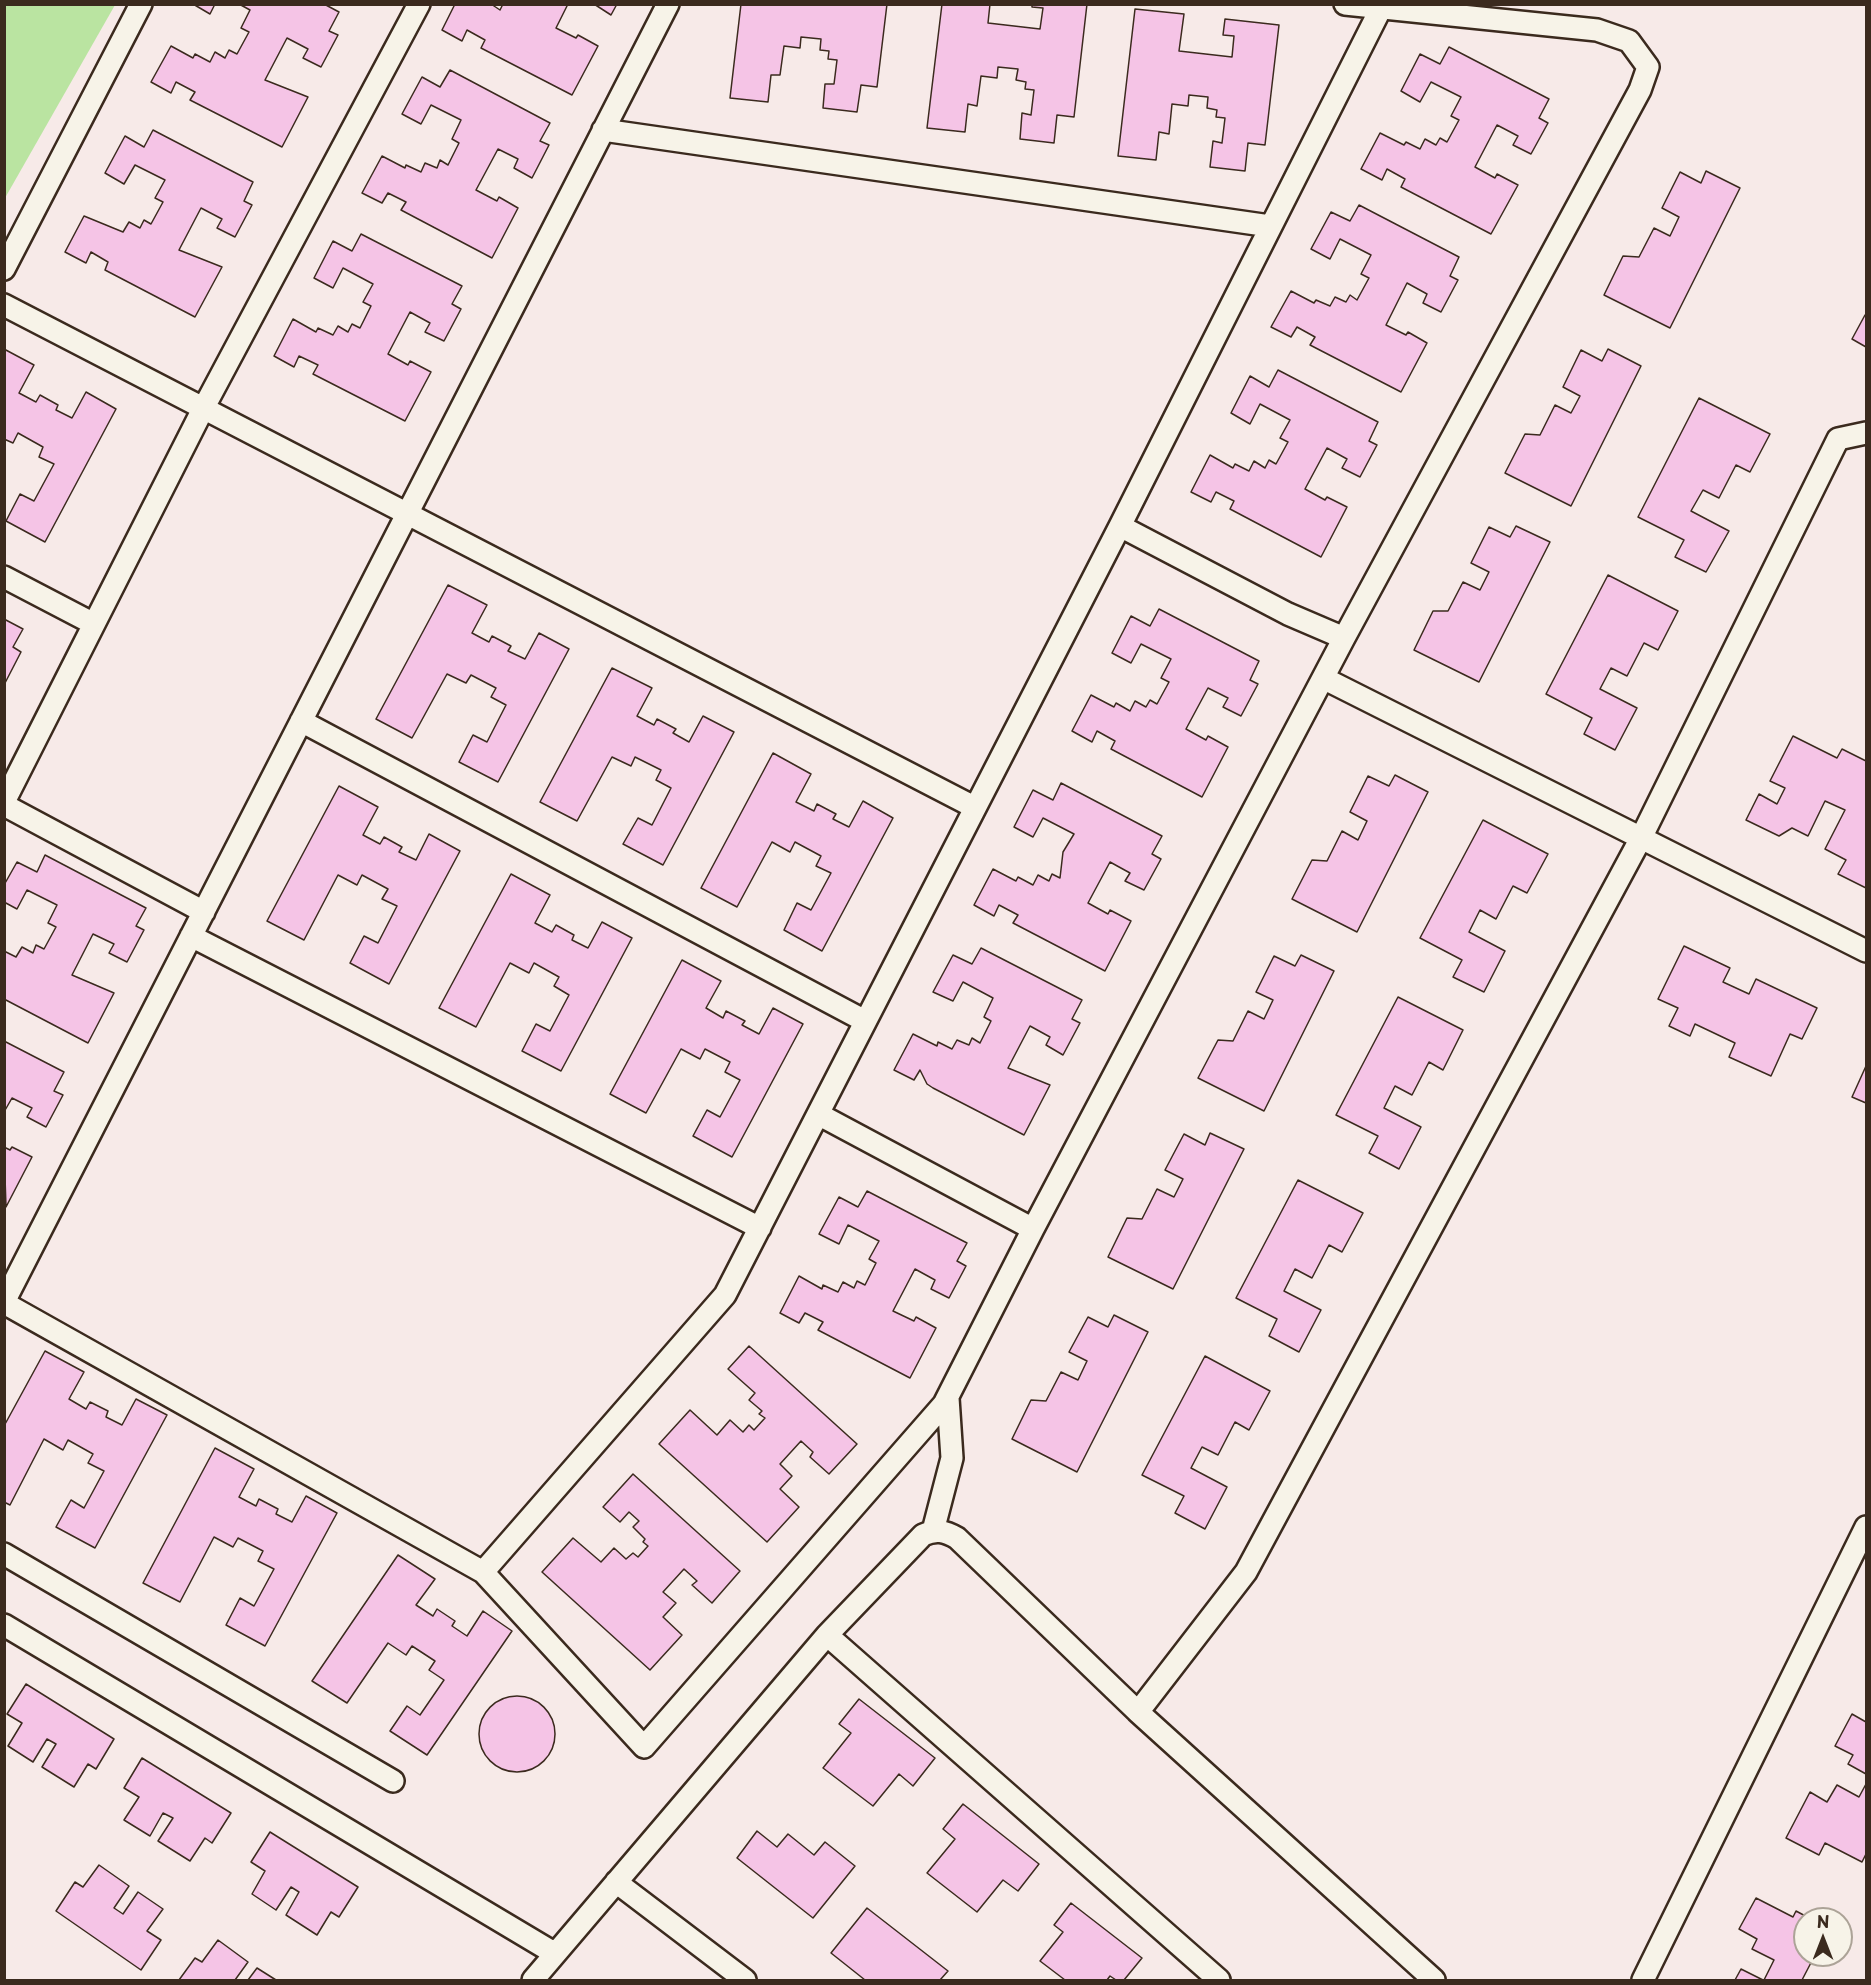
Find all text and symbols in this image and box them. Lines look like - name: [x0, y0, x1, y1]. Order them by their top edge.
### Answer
- north arrow: [1793, 1907, 1853, 1967]
- text: N: [1817, 1909, 1829, 1933]

